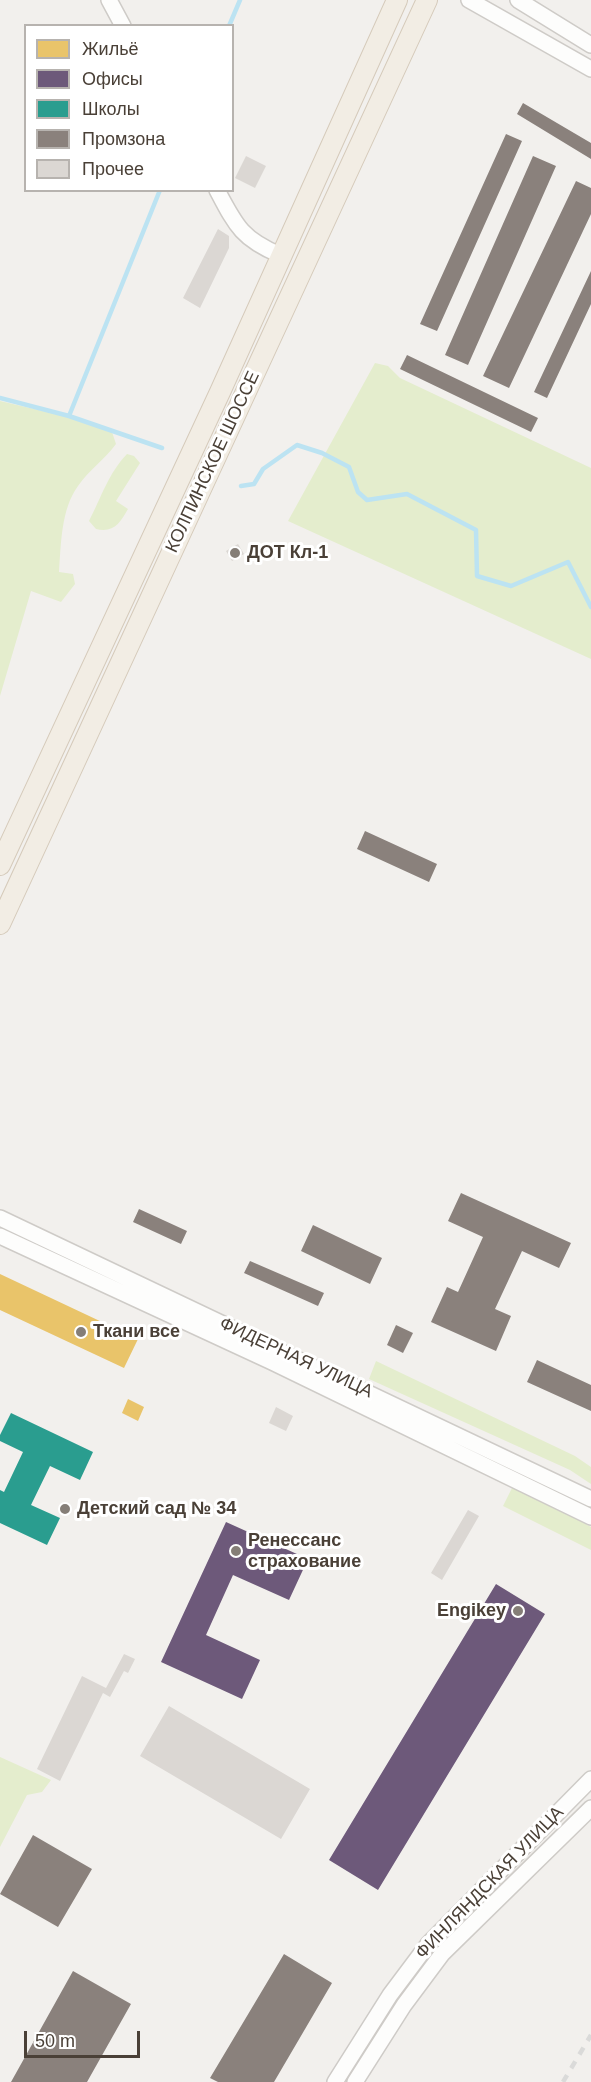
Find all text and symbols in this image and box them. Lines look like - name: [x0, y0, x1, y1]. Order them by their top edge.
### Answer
- legend: [24, 24, 234, 192]
- text: Жильё: [82, 39, 139, 59]
- text: Офисы: [82, 69, 143, 89]
- text: Школы: [82, 99, 140, 119]
- text: Промзона: [82, 129, 165, 149]
- text: Прочее: [82, 159, 144, 179]
- street label: КОЛПИНСКОЕ ШОССЕ: [161, 368, 265, 556]
- place label: ДОТ Кл-1: [247, 542, 328, 564]
- marker: ДОТ Кл-1: [228, 546, 242, 560]
- street label: ФИДЕРНАЯ УЛИЦА: [216, 1313, 376, 1403]
- place label: Ткани все: [93, 1321, 180, 1343]
- marker: Ткани все: [74, 1325, 88, 1339]
- place label: Детский сад № 34: [77, 1498, 236, 1520]
- marker: Детский сад № 34: [58, 1502, 72, 1516]
- place label: Ренессанс страхование: [248, 1530, 361, 1572]
- marker: Ренессанс страхование: [229, 1544, 243, 1558]
- place label: Engikey: [437, 1600, 506, 1622]
- marker: Engikey: [511, 1604, 525, 1618]
- street label: ФИНЛЯНДСКАЯ УЛИЦА: [411, 1802, 569, 1964]
- scale bar: [27, 2019, 142, 2057]
- text: 50 m: [35, 2031, 75, 2051]

